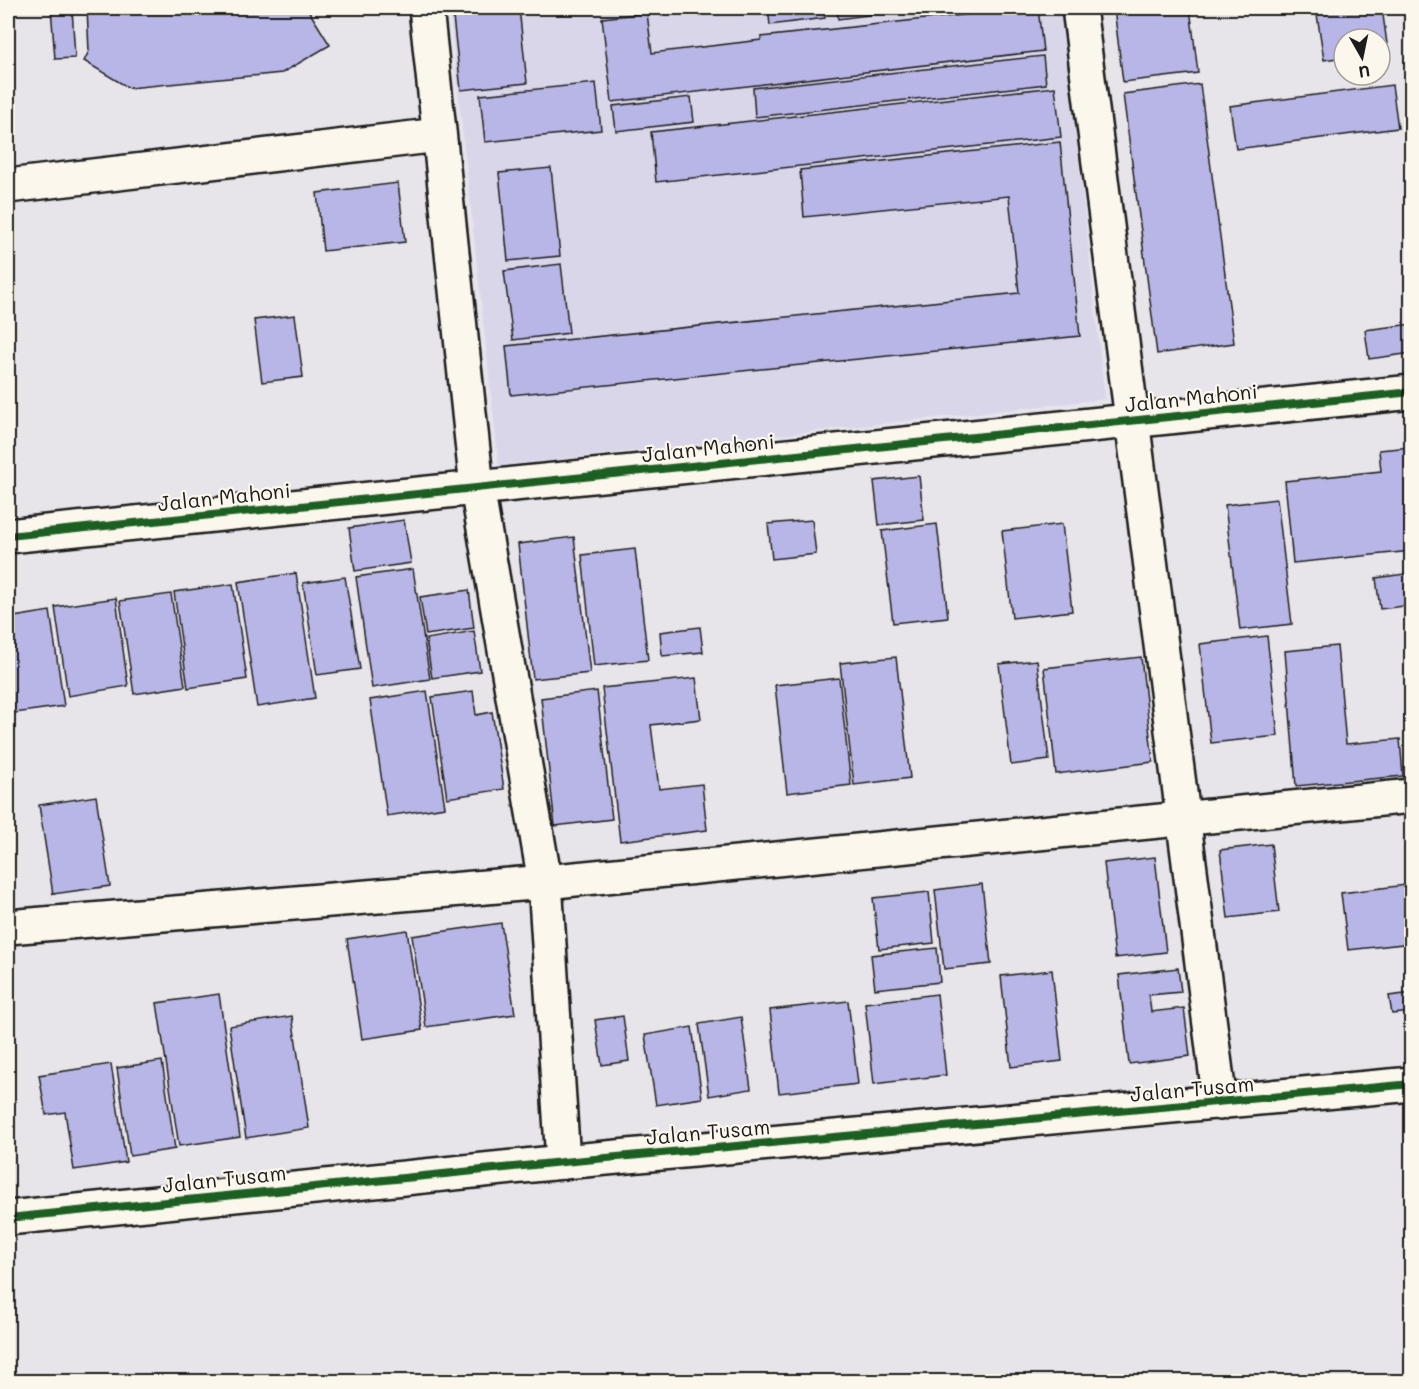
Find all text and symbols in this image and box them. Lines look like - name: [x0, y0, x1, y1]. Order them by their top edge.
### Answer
- north arrow: [1332, 27, 1392, 87]
- text: U: [1357, 61, 1372, 84]
- street label: Jalan Mahoni: [1123, 377, 1259, 417]
- street label: Jalan Mahoni: [640, 427, 776, 467]
- street label: Jalan Mahoni: [156, 476, 292, 516]
- street label: Jalan Tusam: [1129, 1069, 1255, 1107]
- street label: Jalan Tusam: [645, 1112, 771, 1150]
- street label: Jalan Tusam: [161, 1158, 287, 1198]

